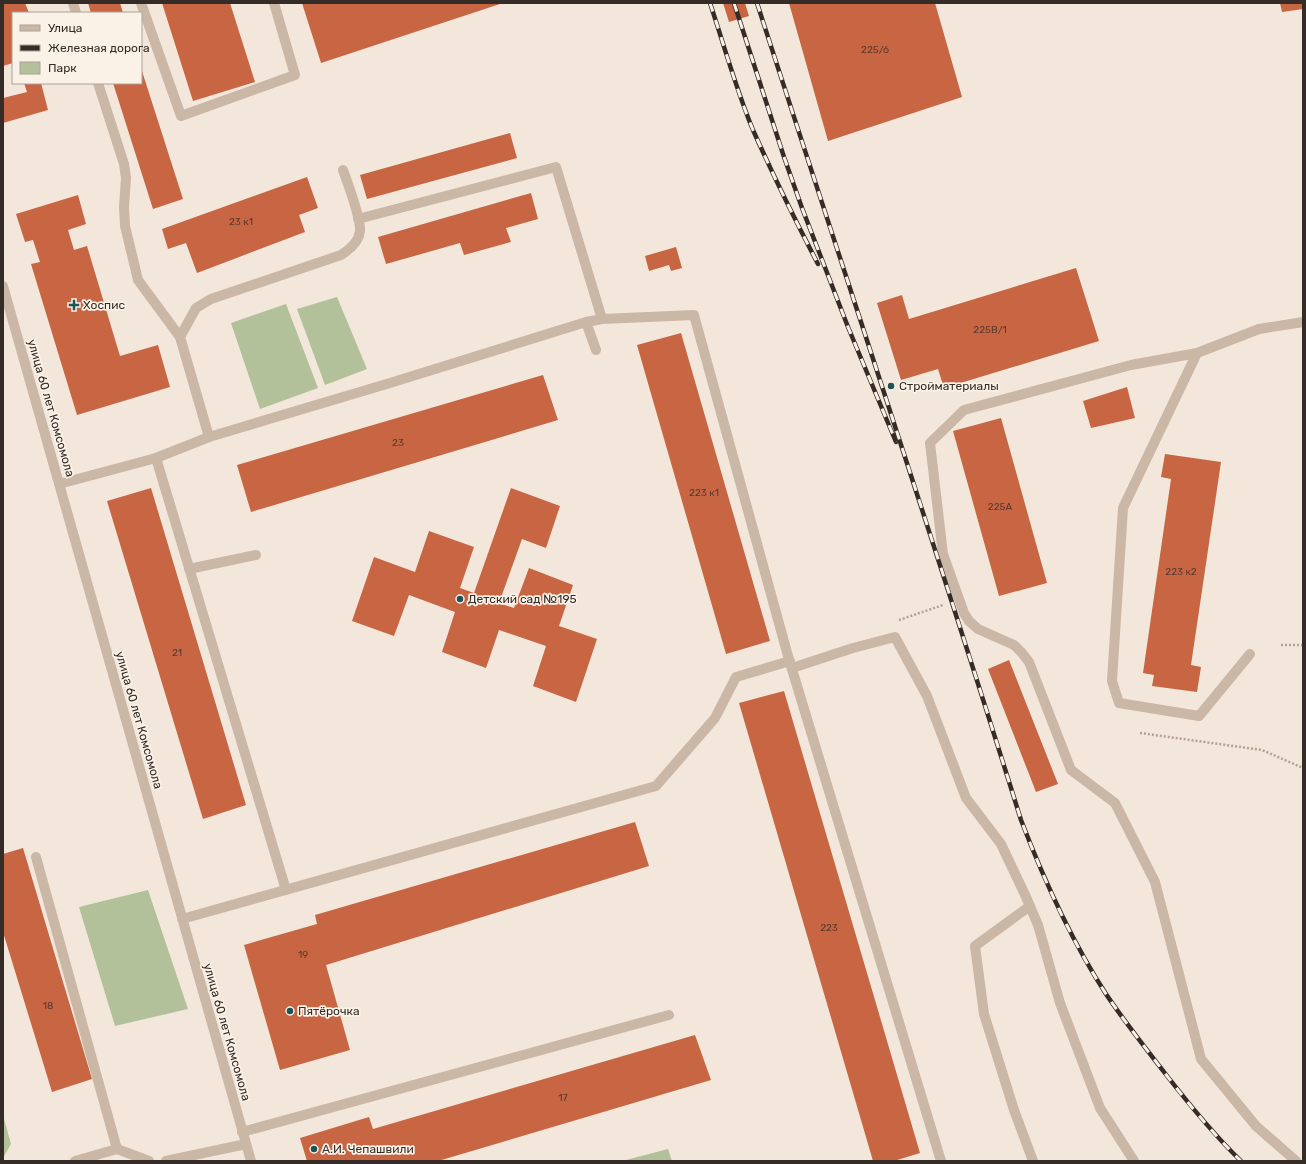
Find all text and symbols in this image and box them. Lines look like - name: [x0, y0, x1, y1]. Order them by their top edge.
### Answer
- legend: [12, 12, 142, 84]
- text: Улица: [48, 21, 82, 35]
- text: Железная дорога: [48, 41, 150, 55]
- house number: 225/6: [861, 44, 889, 56]
- text: Парк: [48, 61, 77, 75]
- house number: 23 к1: [229, 216, 253, 228]
- place label: Хоспис: [83, 298, 126, 312]
- marker: Хоспис: [68, 299, 80, 311]
- house number: 225В/1: [973, 324, 1007, 336]
- street label: улица 60 лет Комсомола: [25, 338, 77, 478]
- place label: Стройматериалы: [899, 379, 999, 393]
- marker: Стройматериалы: [886, 381, 896, 391]
- house number: 23: [392, 437, 404, 449]
- house number: 223 к1: [689, 487, 719, 499]
- house number: 225А: [988, 501, 1012, 513]
- house number: 223 к2: [1165, 566, 1197, 578]
- place label: Детский сад №195: [468, 592, 577, 606]
- marker: Детский сад №195: [455, 594, 465, 604]
- house number: 21: [172, 647, 182, 659]
- street label: улица 60 лет Комсомола: [113, 650, 165, 790]
- house number: 223: [820, 922, 838, 934]
- house number: 19: [298, 949, 308, 961]
- street label: улица 60 лет Комсомола: [201, 962, 253, 1102]
- house number: 18: [43, 1000, 53, 1012]
- place label: Пятёрочка: [298, 1004, 360, 1018]
- marker: Пятёрочка: [285, 1006, 295, 1016]
- house number: 17: [558, 1092, 568, 1104]
- place label: А.И. Чепашвили: [322, 1142, 414, 1156]
- marker: А.И. Чепашвили: [309, 1144, 319, 1154]

